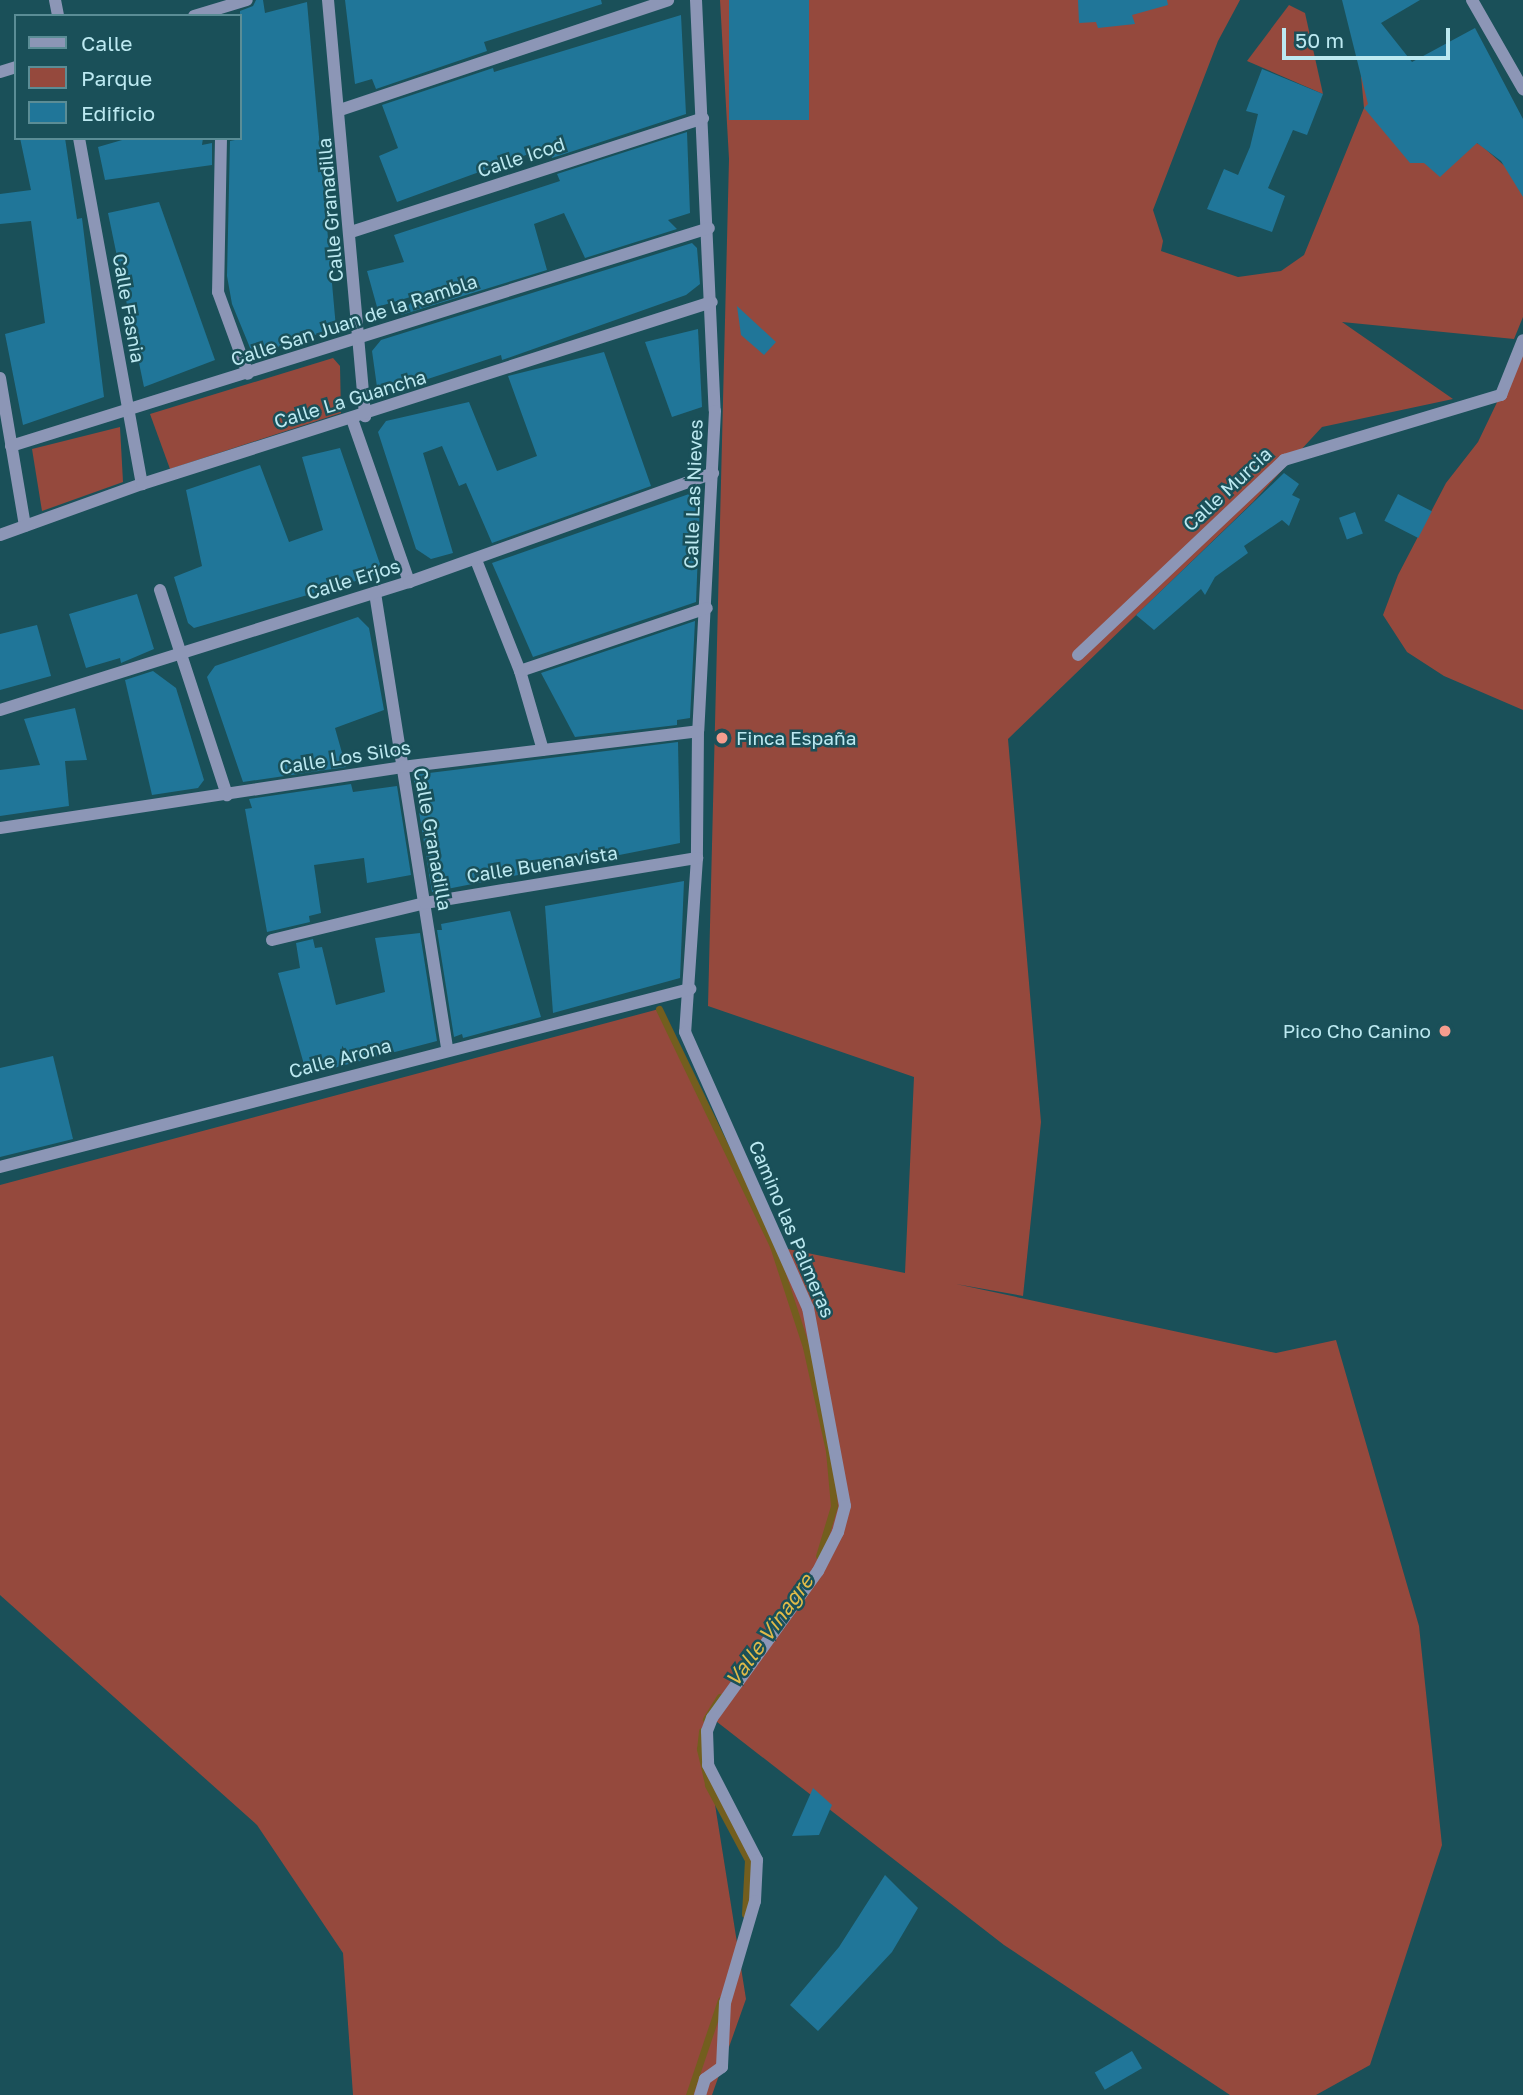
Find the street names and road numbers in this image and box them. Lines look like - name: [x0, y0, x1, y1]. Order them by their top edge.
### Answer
- street label: Calle Icod: [474, 132, 568, 182]
- street label: Calle Granadilla: [312, 137, 348, 283]
- street label: Calle Fasnia: [108, 252, 150, 364]
- street label: Calle San Juan de la Rambla: [228, 269, 480, 371]
- street label: Calle La Guancha: [271, 365, 429, 433]
- street label: Calle Las Nieves: [679, 419, 707, 569]
- street label: Calle Murcia: [1178, 442, 1276, 536]
- street label: Calle Erjos: [303, 554, 403, 604]
- street label: Calle Los Silos: [278, 735, 412, 779]
- street label: Calle Granadilla: [409, 766, 457, 912]
- street label: Calle Buenavista: [465, 841, 619, 887]
- street label: Calle Arona: [286, 1033, 394, 1083]
- street label: Camino las Palmeras: [744, 1137, 840, 1321]

